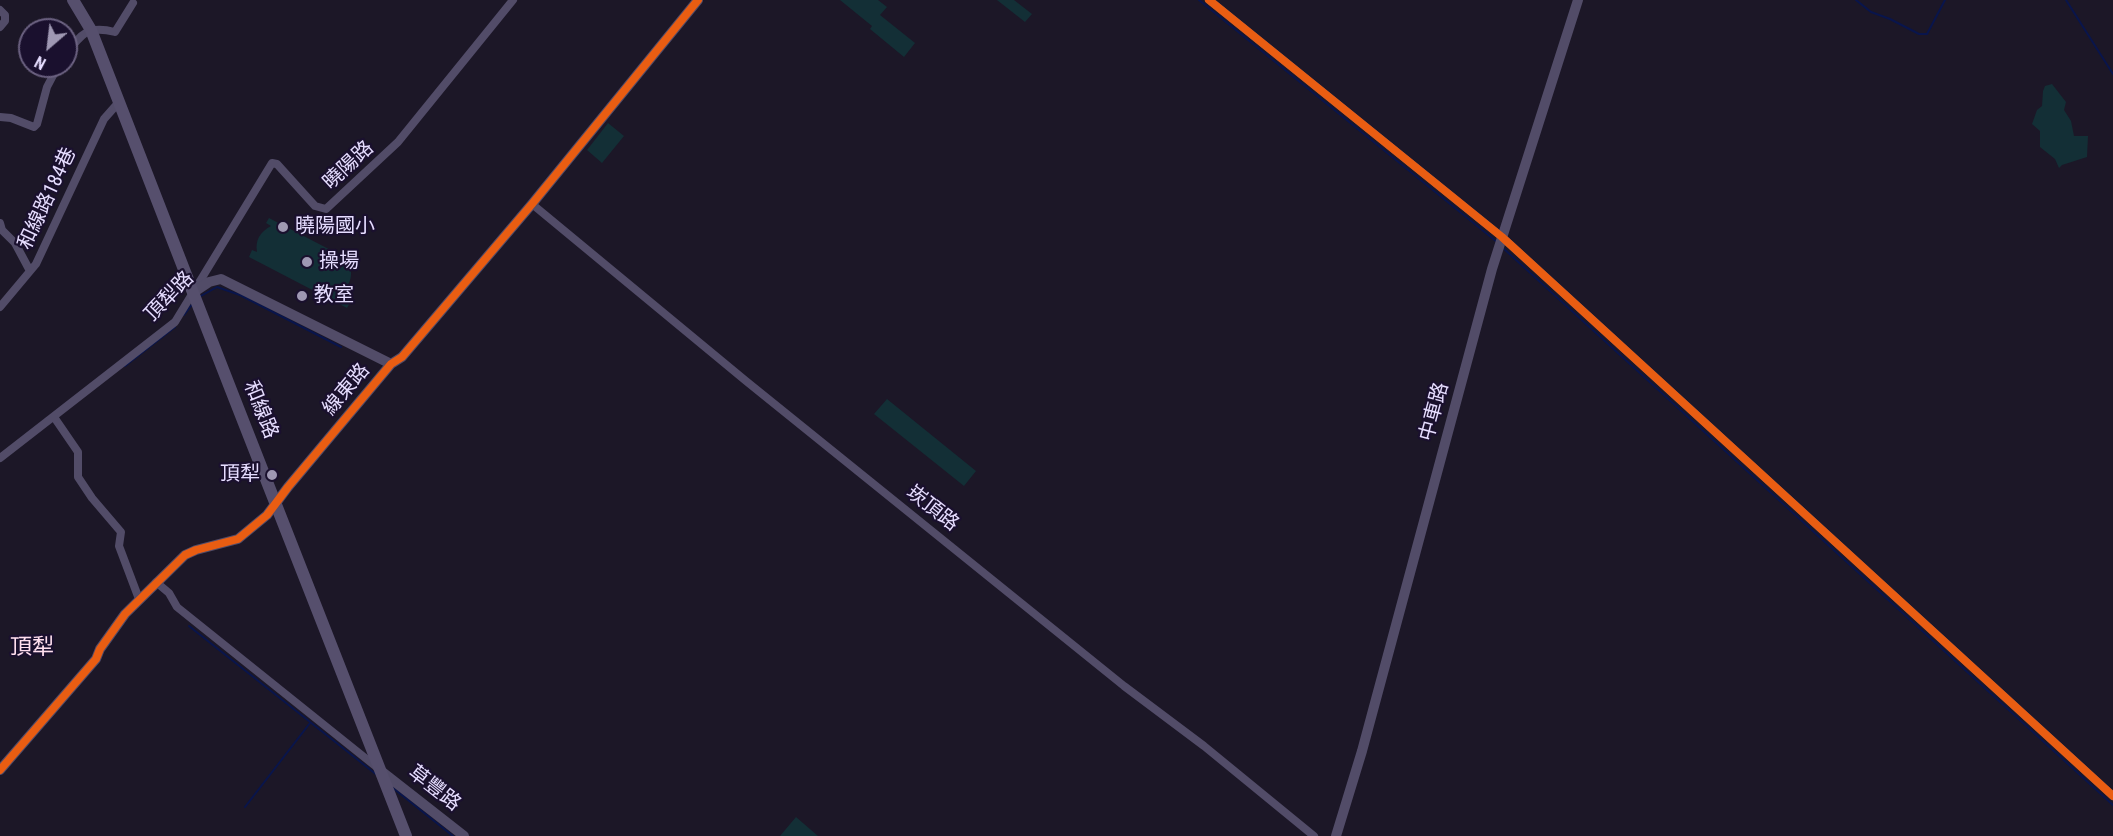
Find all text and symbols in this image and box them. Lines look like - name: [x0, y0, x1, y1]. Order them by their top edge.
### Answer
- north arrow: [18, 18, 78, 78]
- text: N: [31, 52, 49, 73]
- street label: 曉陽路: [319, 137, 379, 195]
- street label: 和線路184巷: [14, 144, 82, 254]
- place label: 曉陽國小: [295, 215, 375, 239]
- marker: 曉陽國小: [276, 220, 290, 234]
- place label: 操場: [319, 250, 359, 274]
- marker: 操場: [300, 255, 314, 269]
- street label: 頂犁路: [141, 267, 199, 327]
- place label: 教室: [314, 284, 354, 308]
- marker: 教室: [295, 289, 309, 303]
- street label: 線東路: [319, 359, 375, 421]
- street label: 和線路: [238, 378, 282, 442]
- street label: 中車路: [1416, 380, 1454, 444]
- place label: 頂犁: [220, 463, 260, 487]
- marker: 頂犁: [265, 468, 279, 482]
- street label: 崁頂路: [901, 481, 963, 537]
- district label: 頂犁: [10, 635, 54, 661]
- street label: 草豐路: [403, 761, 465, 817]

